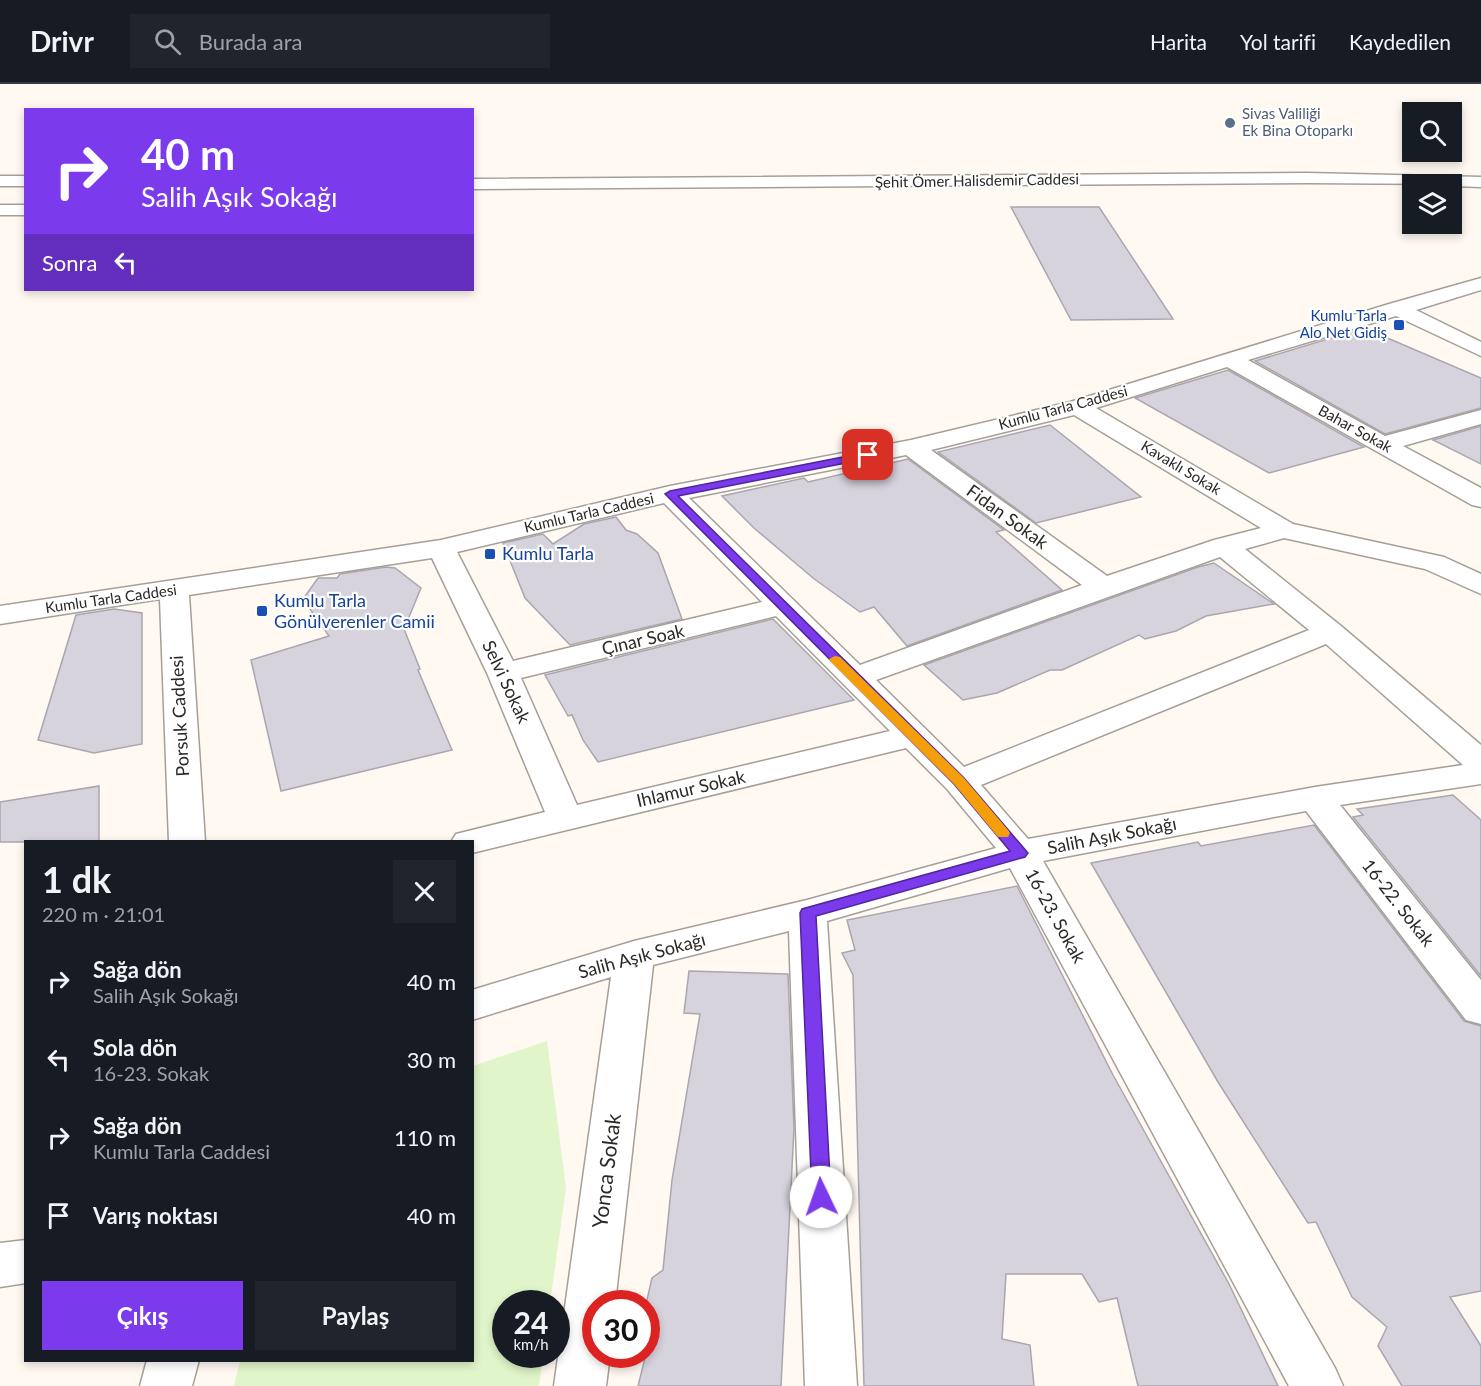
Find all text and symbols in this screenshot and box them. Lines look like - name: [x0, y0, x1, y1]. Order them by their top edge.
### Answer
- search box: [130, 14, 550, 68]
- text: Drivr: [30, 24, 94, 58]
- icon: search: [151, 25, 184, 58]
- text: Burada ara: [199, 28, 302, 55]
- text: Harita: [1150, 29, 1207, 54]
- text: Yol tarifi: [1240, 29, 1316, 54]
- text: Kaydedilen: [1349, 29, 1451, 54]
- map controls: [1402, 102, 1462, 234]
- button: search: [1402, 102, 1462, 162]
- place label: Sivas Valiliği Ek Bina Otoparkı: [1242, 104, 1353, 139]
- marker: Sivas Valiliği Ek Bina Otoparkı: [1223, 116, 1237, 130]
- text: 40 m: [141, 129, 235, 179]
- icon: right: [42, 132, 120, 210]
- street label: Şehit Ömer Halisdemir Caddesi: [875, 169, 1079, 191]
- button: layers: [1402, 174, 1462, 234]
- text: Salih Aşık Sokağı: [141, 180, 337, 213]
- icon: left: [109, 246, 142, 279]
- text: Sonra: [42, 249, 97, 276]
- place label: Kumlu Tarla Alo Net Gidiş: [1300, 306, 1387, 341]
- marker: Kumlu Tarla Alo Net Gidiş: [1392, 318, 1406, 332]
- street label: Kumlu Tarla Caddesi: [996, 381, 1129, 433]
- street label: Bahar Sokak: [1316, 401, 1396, 456]
- pin: [842, 429, 893, 480]
- street label: Kavaklı Sokak: [1138, 436, 1225, 498]
- icon: arrive: [851, 438, 884, 471]
- street label: Fidan Sokak: [963, 479, 1053, 554]
- street label: Kumlu Tarla Caddesi: [522, 488, 655, 536]
- place label: Kumlu Tarla: [502, 542, 594, 564]
- marker: Kumlu Tarla: [483, 547, 497, 561]
- street label: Kumlu Tarla Caddesi: [44, 580, 178, 616]
- place label: Kumlu Tarla Gönülverenler Camii: [274, 589, 435, 632]
- marker: Kumlu Tarla Gönülverenler Camii: [255, 604, 269, 618]
- street label: Çınar Soak: [599, 619, 687, 659]
- street label: Selvi Sokak: [478, 637, 536, 727]
- street label: Porsuk Caddesi: [165, 655, 193, 777]
- street label: Ihlamur Sokak: [634, 765, 748, 811]
- street label: Salih Aşık Sokağı: [1045, 812, 1178, 858]
- street label: 16-22. Sokak: [1358, 854, 1440, 951]
- text: 1 dk: [42, 857, 111, 901]
- button: close: [393, 860, 456, 923]
- street label: 16-23. Sokak: [1021, 864, 1091, 967]
- text: 220 m · 21:01: [42, 902, 165, 926]
- street label: Salih Aşık Sokağı: [576, 927, 708, 983]
- text: Sağa dön: [93, 956, 182, 983]
- icon: right: [42, 965, 75, 998]
- text: 40 m: [407, 968, 456, 995]
- text: Salih Aşık Sokağı: [93, 983, 239, 1007]
- text: Sola dön: [93, 1034, 177, 1061]
- icon: left: [42, 1043, 75, 1076]
- text: 30 m: [407, 1046, 456, 1073]
- text: 16-23. Sokak: [93, 1061, 209, 1085]
- text: Sağa dön: [93, 1112, 182, 1139]
- street label: Yonca Sokak: [586, 1112, 625, 1230]
- icon: right: [42, 1121, 75, 1154]
- text: 110 m: [394, 1124, 456, 1151]
- text: Kumlu Tarla Caddesi: [93, 1139, 270, 1163]
- position arrow: [789, 1165, 853, 1229]
- icon: arrive: [42, 1199, 75, 1232]
- text: Varış noktası: [93, 1202, 218, 1229]
- text: 40 m: [407, 1202, 456, 1229]
- button: Çıkış: [42, 1281, 243, 1350]
- button: Paylaş: [255, 1281, 456, 1350]
- speed limit sign: 30: [582, 1290, 660, 1368]
- text: 24: [514, 1304, 548, 1340]
- text: km/h: [513, 1335, 549, 1353]

